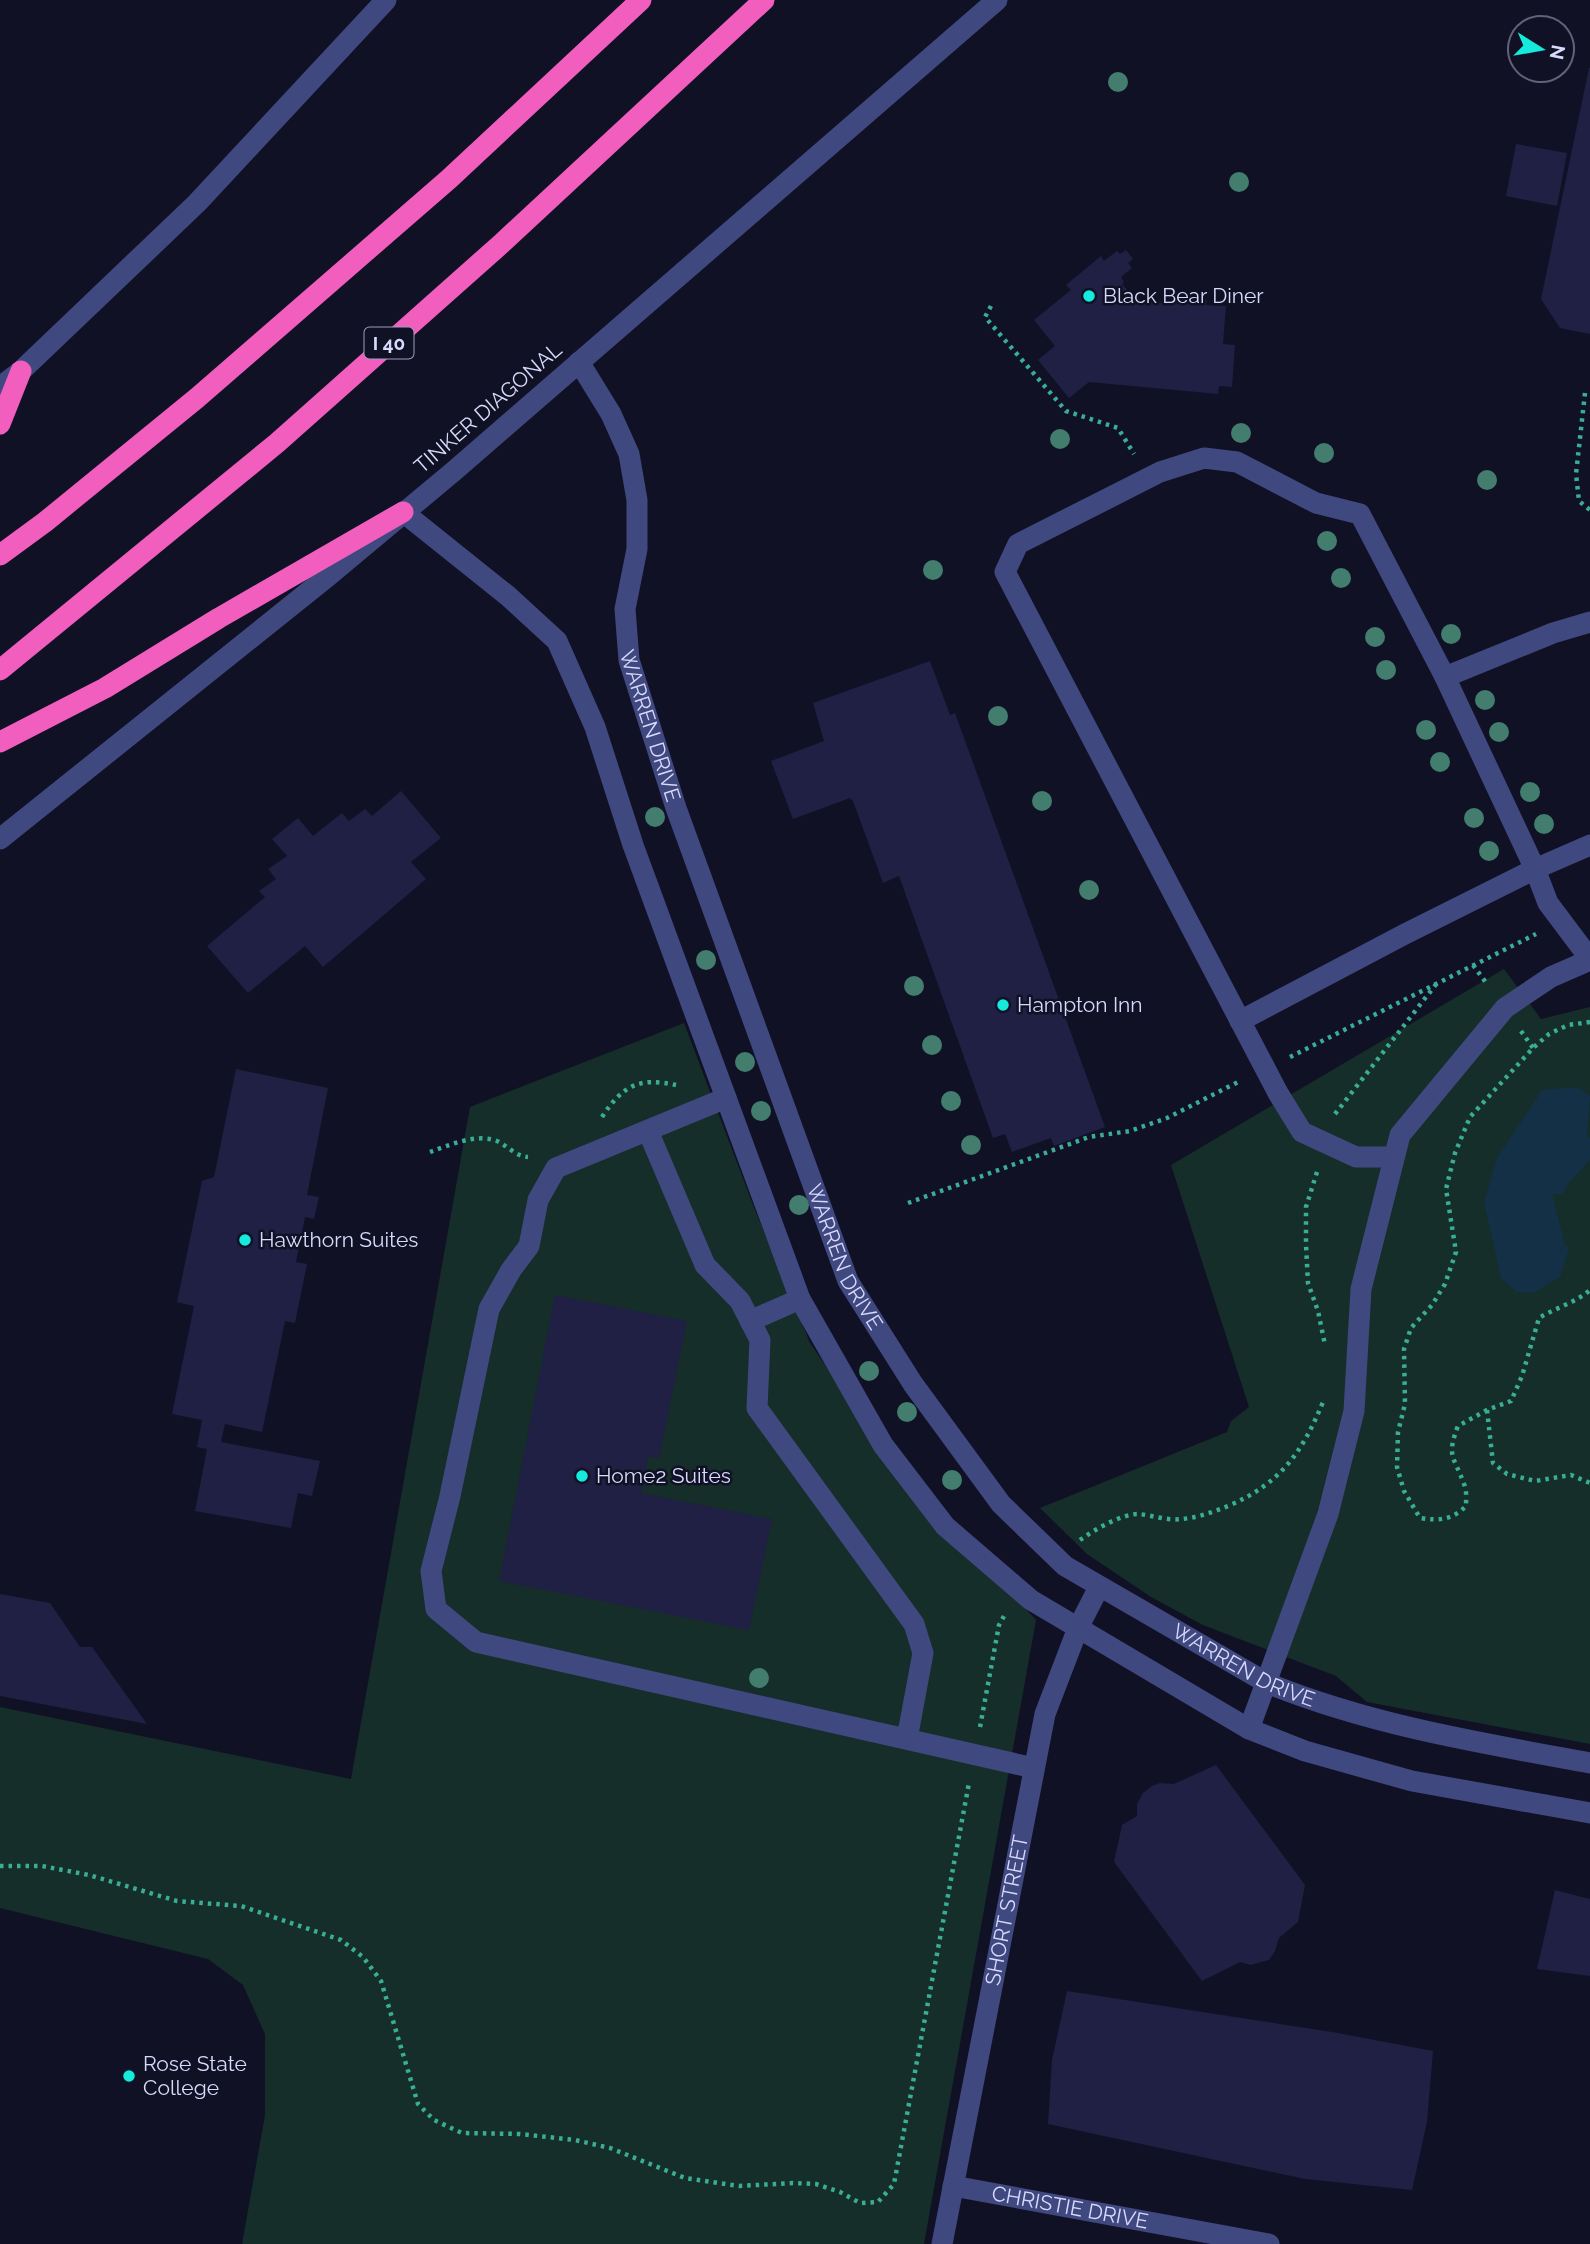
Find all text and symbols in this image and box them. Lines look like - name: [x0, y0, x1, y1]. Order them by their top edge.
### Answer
- north arrow: [1506, 14, 1576, 84]
- text: N: [1546, 43, 1570, 61]
- place label: Black Bear Diner: [1103, 283, 1264, 308]
- marker: Black Bear Diner: [1081, 288, 1097, 304]
- road number: I 40: [364, 328, 414, 358]
- street label: TINKER DIAGONAL: [409, 337, 566, 478]
- street label: WARREN DRIVE: [615, 647, 686, 805]
- place label: Hampton Inn: [1017, 992, 1143, 1017]
- marker: Hampton Inn: [995, 997, 1011, 1013]
- street label: WARREN DRIVE: [802, 1180, 889, 1334]
- place label: Hawthorn Suites: [259, 1227, 418, 1252]
- marker: Hawthorn Suites: [237, 1232, 253, 1248]
- place label: Home2 Suites: [596, 1463, 731, 1488]
- marker: Home2 Suites: [574, 1468, 590, 1484]
- street label: WARREN DRIVE: [1168, 1618, 1318, 1712]
- street label: SHORT STREET: [980, 1833, 1033, 1988]
- place label: Rose State College: [143, 2051, 247, 2100]
- marker: Rose State College: [121, 2068, 137, 2084]
- street label: CHRISTIE DRIVE: [990, 2180, 1150, 2234]

